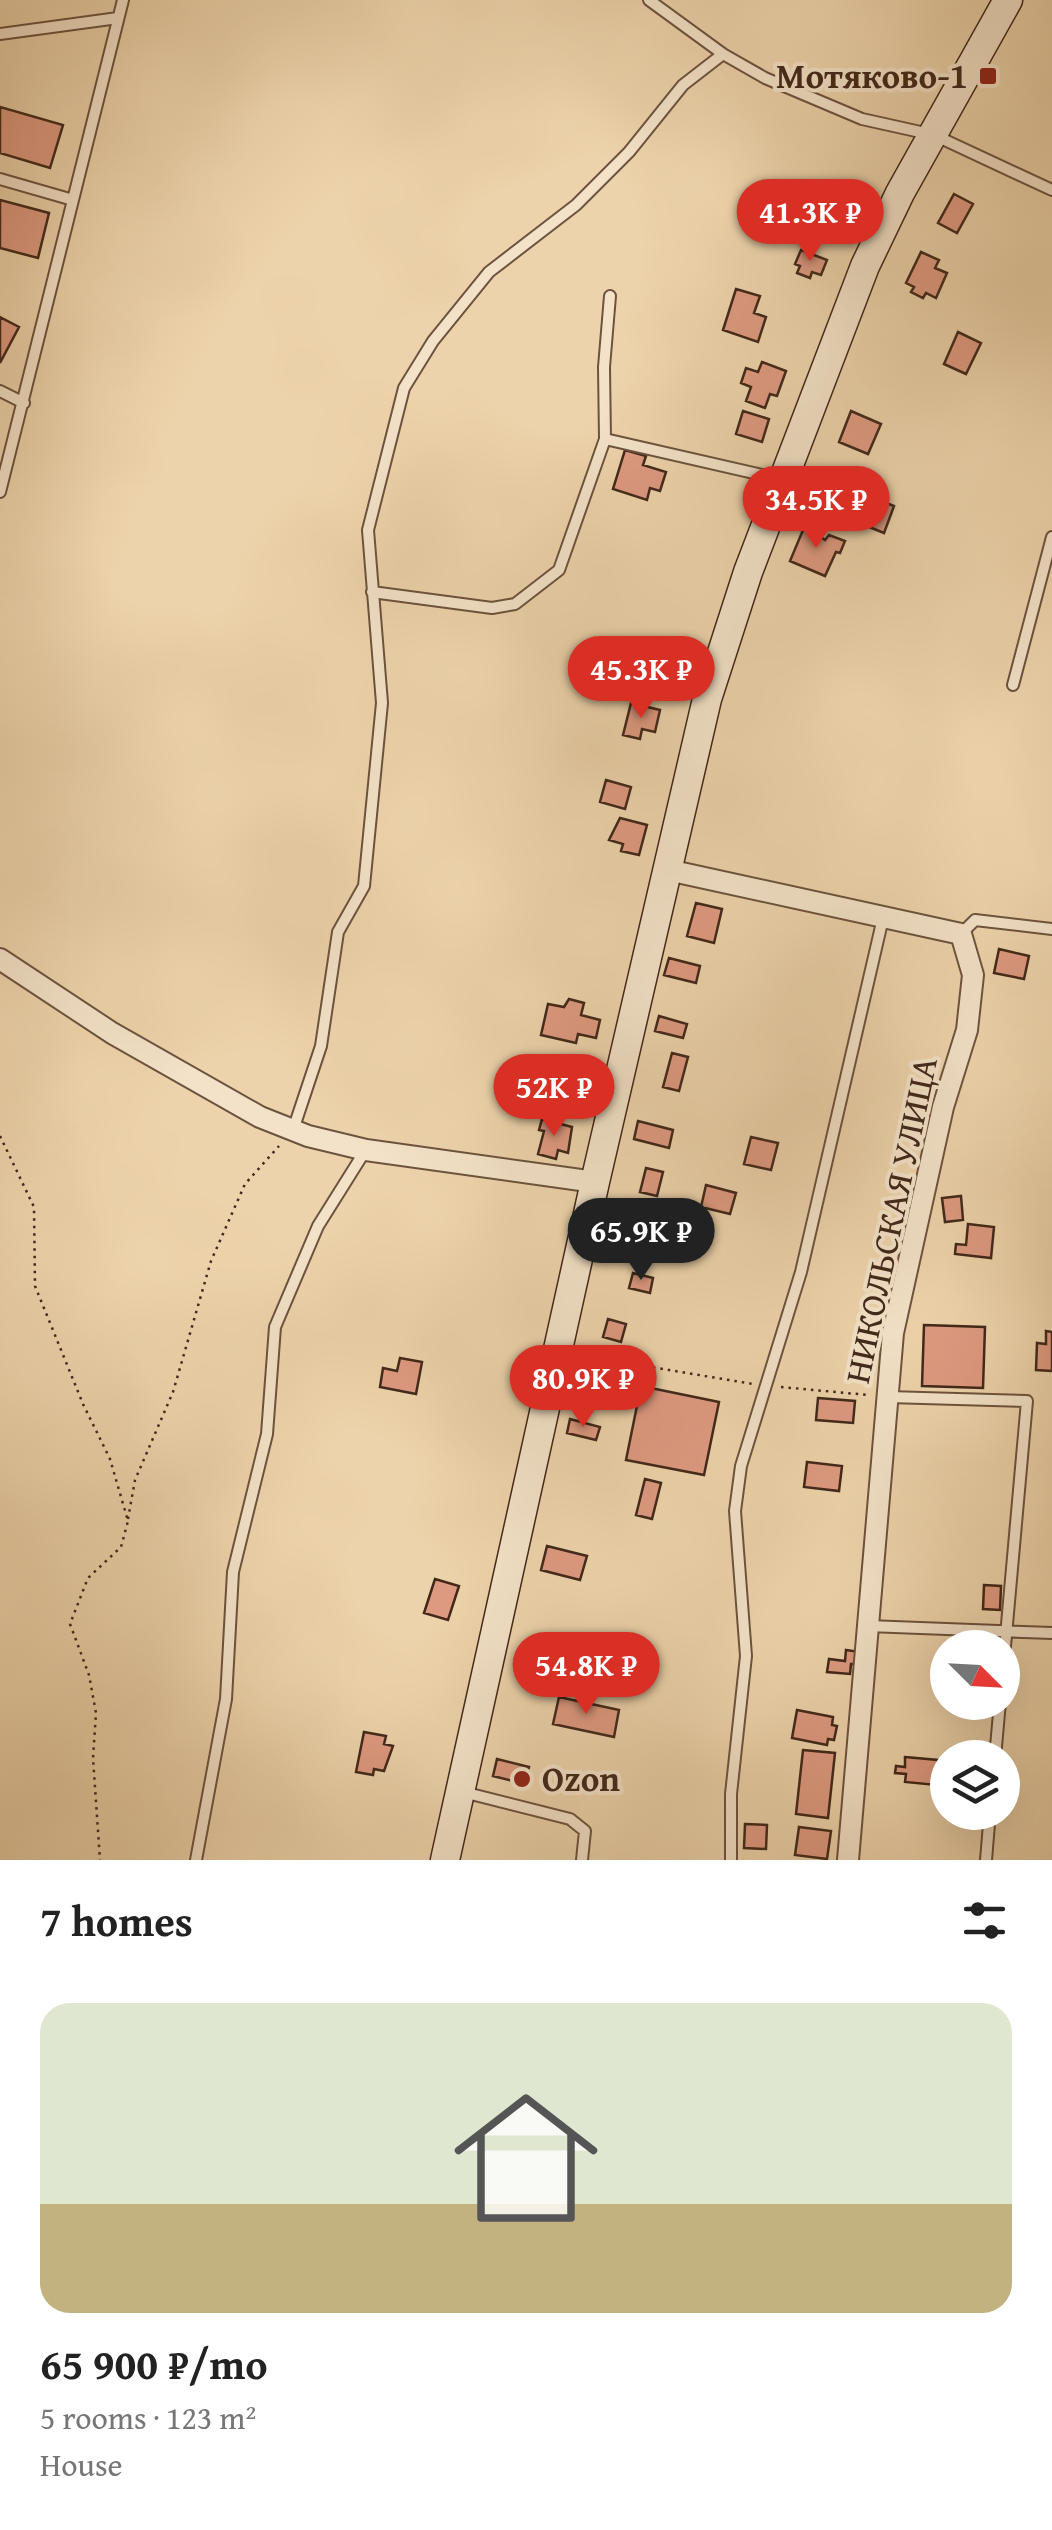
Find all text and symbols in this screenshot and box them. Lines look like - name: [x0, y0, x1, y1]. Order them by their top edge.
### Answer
- place label: Мотяково-1: [776, 50, 968, 101]
- marker: Мотяково-1: [977, 65, 999, 87]
- pin: 41.3K ₽: [718, 179, 902, 264]
- text: 41.3K ₽: [759, 188, 861, 235]
- pin: 34.5K ₽: [724, 466, 908, 551]
- text: 34.5K ₽: [765, 475, 867, 522]
- pin: 45.3K ₽: [549, 636, 733, 721]
- text: 45.3K ₽: [590, 645, 692, 692]
- street label: НИКОЛЬСКАЯ УЛИЦА: [831, 1052, 950, 1388]
- pin: 52K ₽: [484, 1054, 624, 1139]
- text: 52K ₽: [516, 1063, 593, 1110]
- pin: 65.9K ₽: [549, 1198, 733, 1283]
- text: 65.9K ₽: [590, 1207, 692, 1254]
- pin: 80.9K ₽: [491, 1345, 675, 1430]
- text: 80.9K ₽: [532, 1354, 634, 1401]
- north arrow: [930, 1630, 1020, 1720]
- map controls: [930, 1630, 1020, 1830]
- pin: 54.8K ₽: [494, 1632, 678, 1717]
- text: 54.8K ₽: [535, 1641, 637, 1688]
- button: layers: [930, 1740, 1020, 1830]
- place label: Ozon: [542, 1753, 620, 1804]
- marker: Ozon: [511, 1768, 533, 1790]
- text: 7 homes: [40, 1890, 193, 1951]
- icon: filters: [957, 1893, 1012, 1948]
- icon: home: [436, 2068, 616, 2248]
- text: 65 900 ₽/mo: [40, 2333, 268, 2394]
- text: 5 rooms · 123 m²: [40, 2394, 256, 2441]
- text: House: [40, 2441, 123, 2488]

